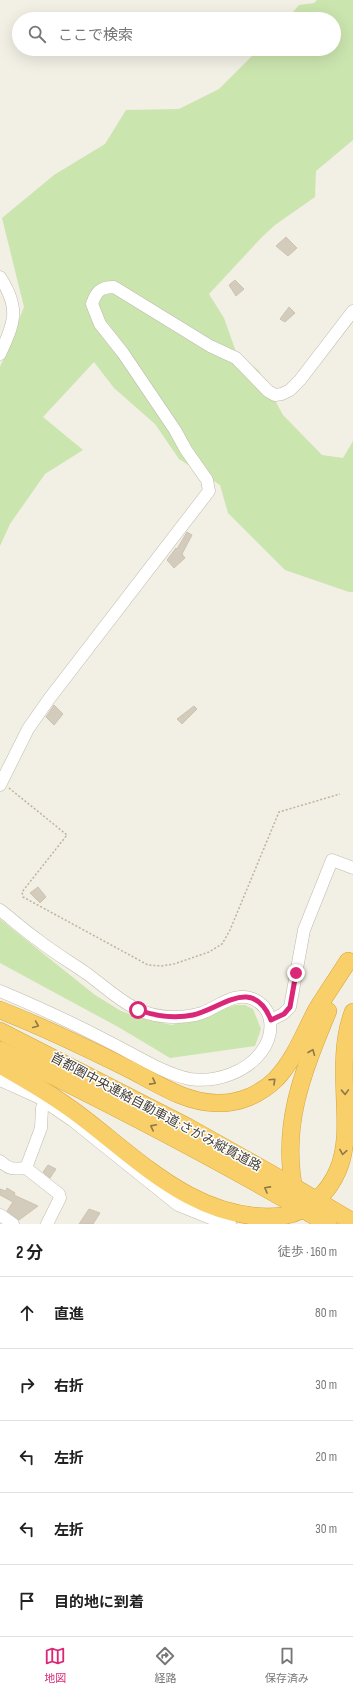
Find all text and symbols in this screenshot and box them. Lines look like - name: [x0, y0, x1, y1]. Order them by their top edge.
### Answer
- search box: [12, 12, 341, 56]
- icon: search: [26, 23, 48, 45]
- text: ここで検索: [58, 26, 133, 45]
- route end: [287, 964, 305, 982]
- route start: [129, 1001, 147, 1019]
- one-way arrow: [32, 1020, 39, 1028]
- one-way arrow: [307, 1048, 315, 1055]
- street label: 首都圏中央連絡自動車道;さがみ縦貫道路: [48, 1049, 264, 1175]
- one-way arrow: [149, 1077, 156, 1084]
- one-way arrow: [268, 1078, 276, 1086]
- one-way arrow: [340, 1089, 349, 1095]
- one-way arrow: [150, 1124, 157, 1132]
- one-way arrow: [339, 1149, 348, 1155]
- one-way arrow: [264, 1186, 271, 1193]
- text: 2 分: [16, 1243, 43, 1263]
- text: 徒歩 · 160 m: [278, 1244, 337, 1260]
- icon: ahead: [16, 1302, 38, 1324]
- text: 直進: [54, 1305, 84, 1324]
- text: 80 m: [315, 1305, 337, 1321]
- icon: right: [16, 1374, 38, 1396]
- text: 右折: [54, 1377, 84, 1396]
- text: 30 m: [315, 1377, 337, 1393]
- icon: left: [16, 1446, 38, 1468]
- text: 左折: [54, 1449, 84, 1468]
- text: 20 m: [315, 1449, 337, 1465]
- icon: left: [16, 1518, 38, 1540]
- text: 左折: [54, 1521, 84, 1540]
- text: 30 m: [315, 1521, 337, 1537]
- icon: arrive: [16, 1590, 38, 1612]
- text: 目的地に到着: [54, 1593, 144, 1612]
- tab: 地図: [44, 1645, 66, 1685]
- tab: 経路: [154, 1645, 176, 1685]
- tab: 保存済み: [265, 1645, 309, 1685]

